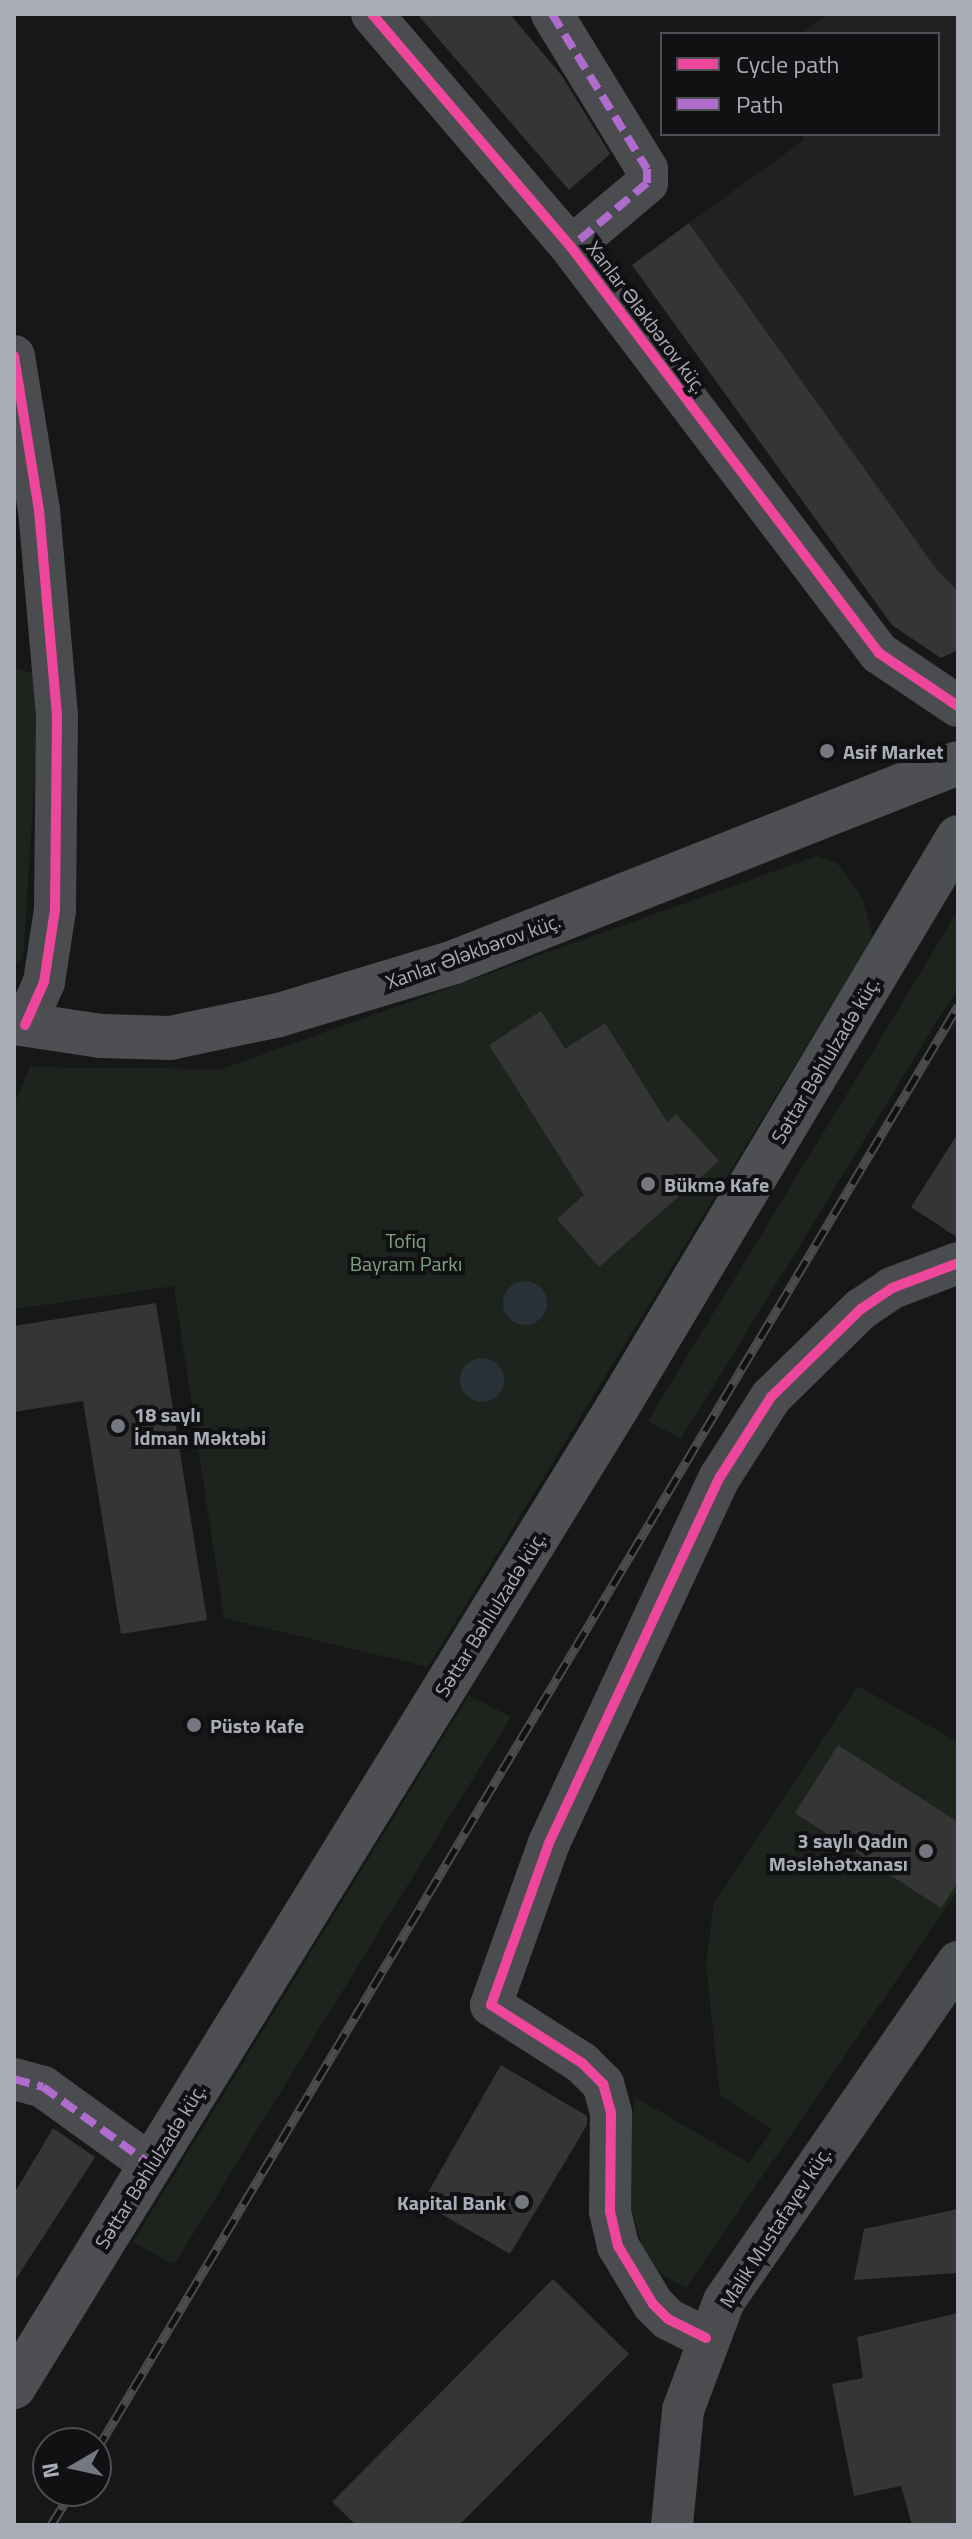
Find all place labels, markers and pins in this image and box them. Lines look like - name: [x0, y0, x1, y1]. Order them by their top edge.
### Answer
- place label: Asif Market: [843, 739, 944, 763]
- marker: Asif Market: [818, 742, 836, 760]
- place label: Bükmə Kafe: [664, 1172, 769, 1196]
- marker: Bükmə Kafe: [639, 1175, 657, 1193]
- place label: 18 saylı İdman Məktəbi: [134, 1402, 266, 1449]
- marker: 18 saylı İdman Məktəbi: [109, 1417, 127, 1435]
- place label: Püstə Kafe: [210, 1713, 304, 1737]
- marker: Püstə Kafe: [185, 1716, 203, 1734]
- place label: 3 saylı Qadın Məsləhətxanası: [769, 1828, 908, 1875]
- marker: 3 saylı Qadın Məsləhətxanası: [915, 1840, 937, 1862]
- place label: Kapital Bank: [397, 2190, 506, 2214]
- marker: Kapital Bank: [513, 2193, 531, 2211]

